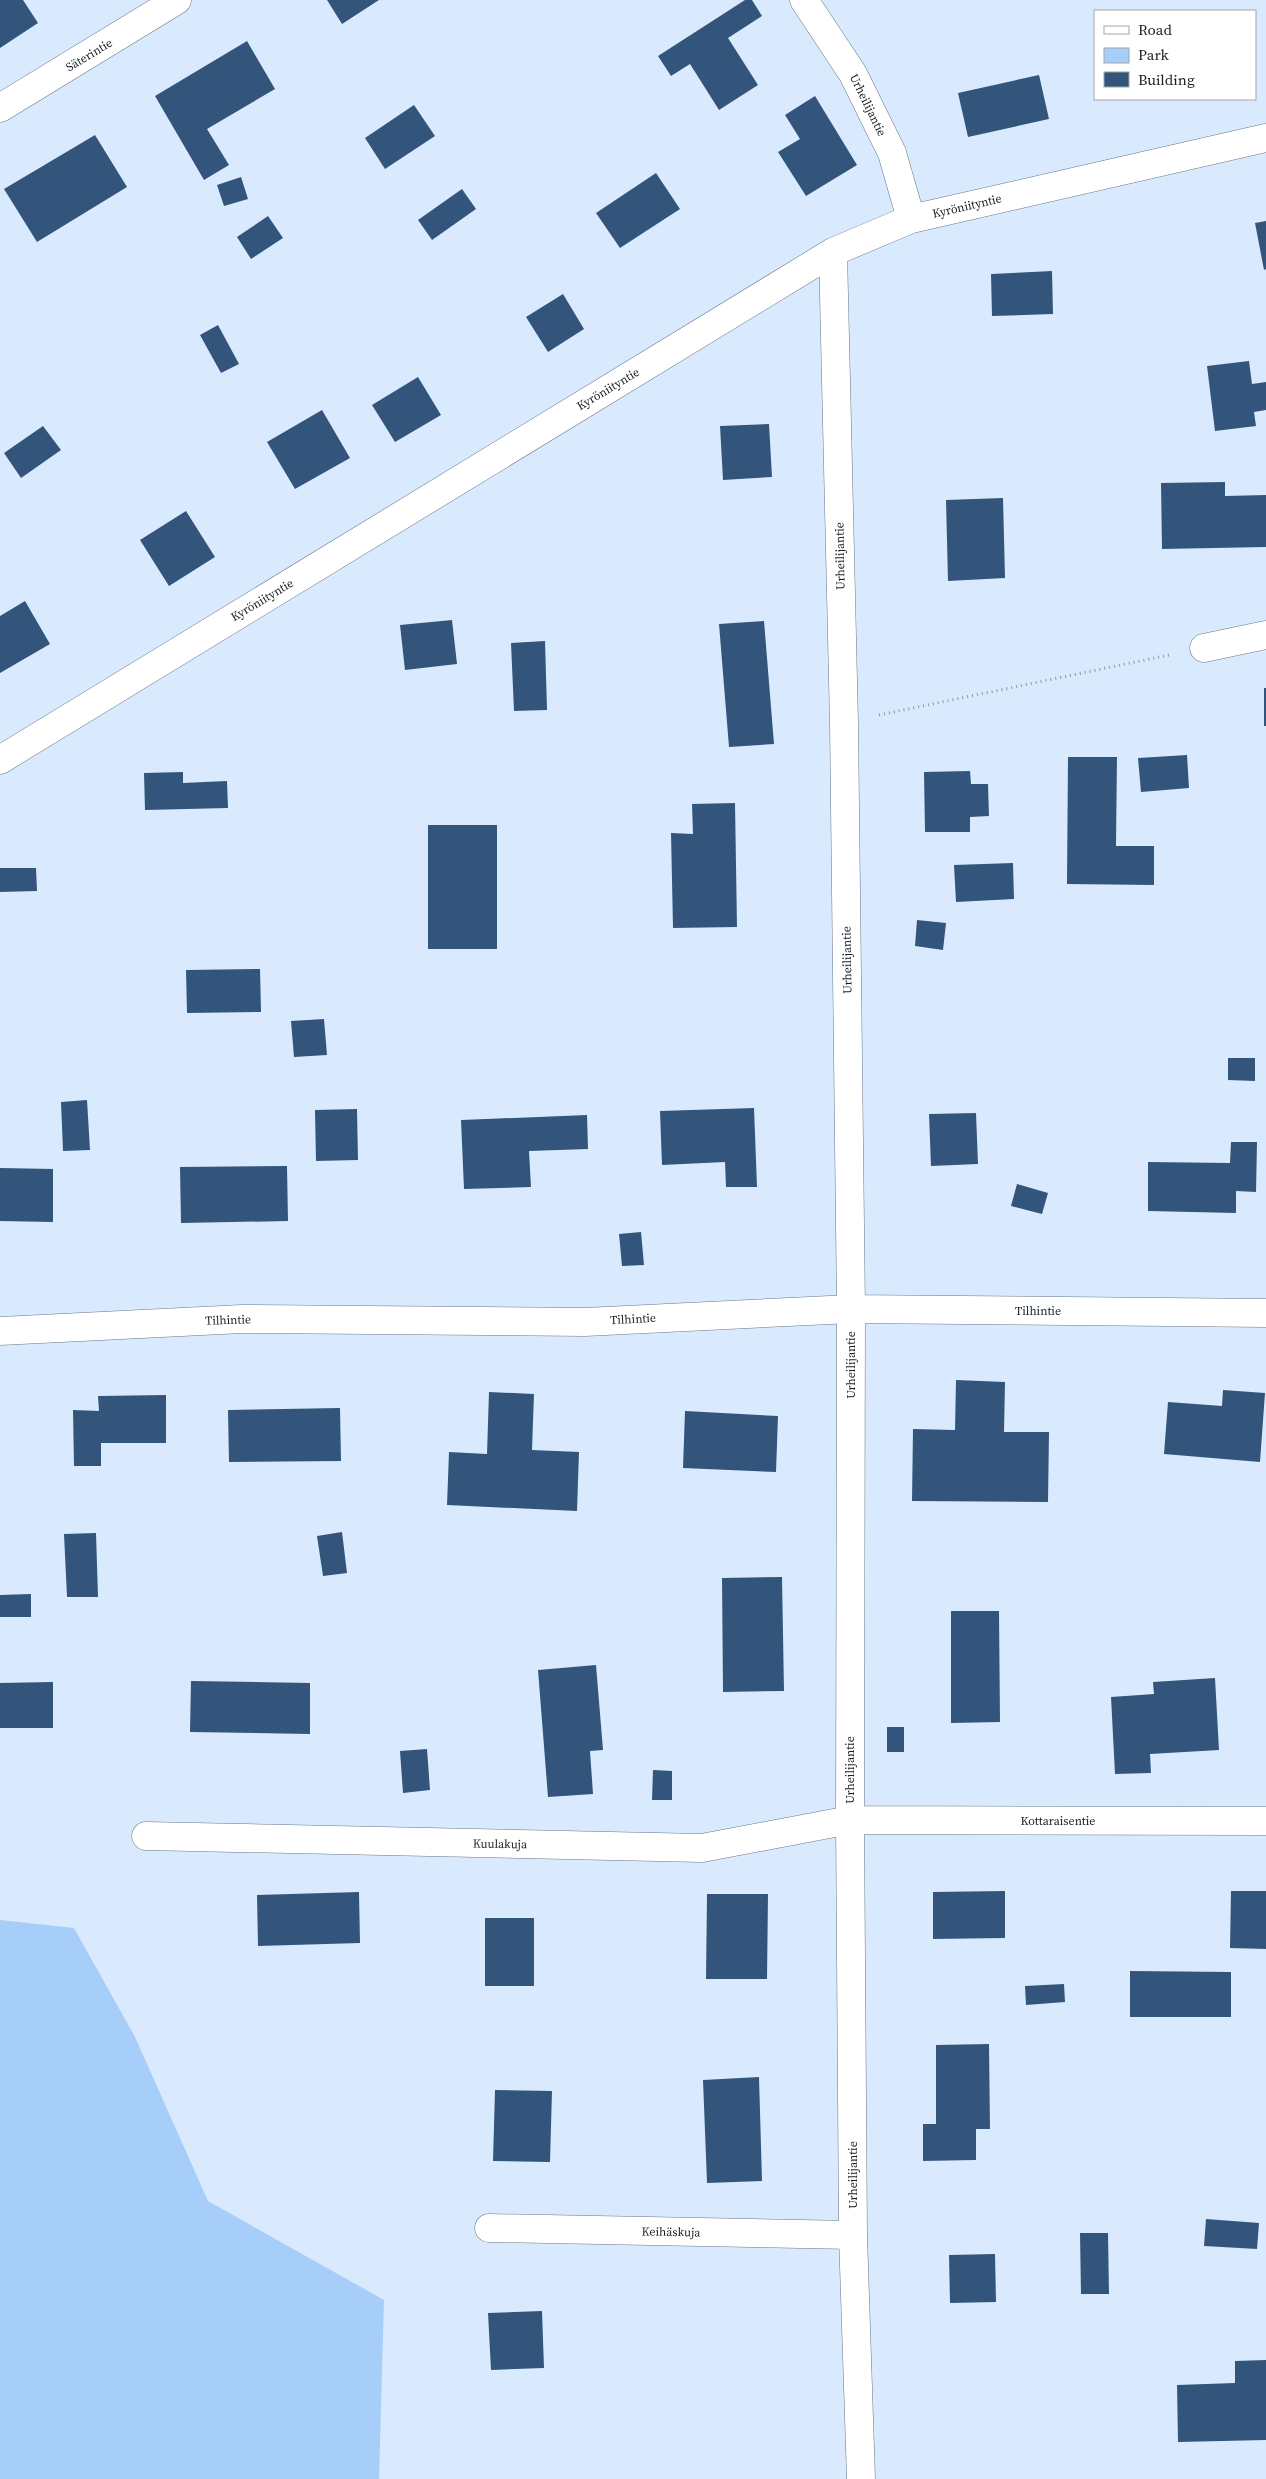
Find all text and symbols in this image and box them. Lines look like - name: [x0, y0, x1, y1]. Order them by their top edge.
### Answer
- legend: [1094, 10, 1256, 100]
- text: Road: [1138, 19, 1172, 40]
- street label: Säterintie: [63, 35, 115, 75]
- text: Park: [1138, 44, 1170, 65]
- text: Building: [1138, 69, 1195, 90]
- street label: Urheilijantie: [846, 71, 890, 139]
- street label: Kyröniityntie: [931, 190, 1003, 222]
- street label: Kyröniityntie: [574, 364, 642, 414]
- street label: Urheilijantie: [831, 522, 849, 590]
- street label: Kyröniityntie: [228, 575, 296, 625]
- street label: Urheilijantie: [838, 926, 856, 994]
- street label: Tilhintie: [1015, 1303, 1061, 1319]
- street label: Tilhintie: [610, 1310, 656, 1328]
- street label: Tilhintie: [205, 1311, 251, 1329]
- street label: Urheilijantie: [843, 1331, 859, 1399]
- street label: Urheilijantie: [842, 1736, 858, 1804]
- street label: Kottaraisentie: [1021, 1813, 1095, 1829]
- street label: Kuulakuja: [473, 1836, 528, 1852]
- street label: Urheilijantie: [845, 2141, 861, 2209]
- street label: Keihäskuja: [641, 2223, 701, 2241]

